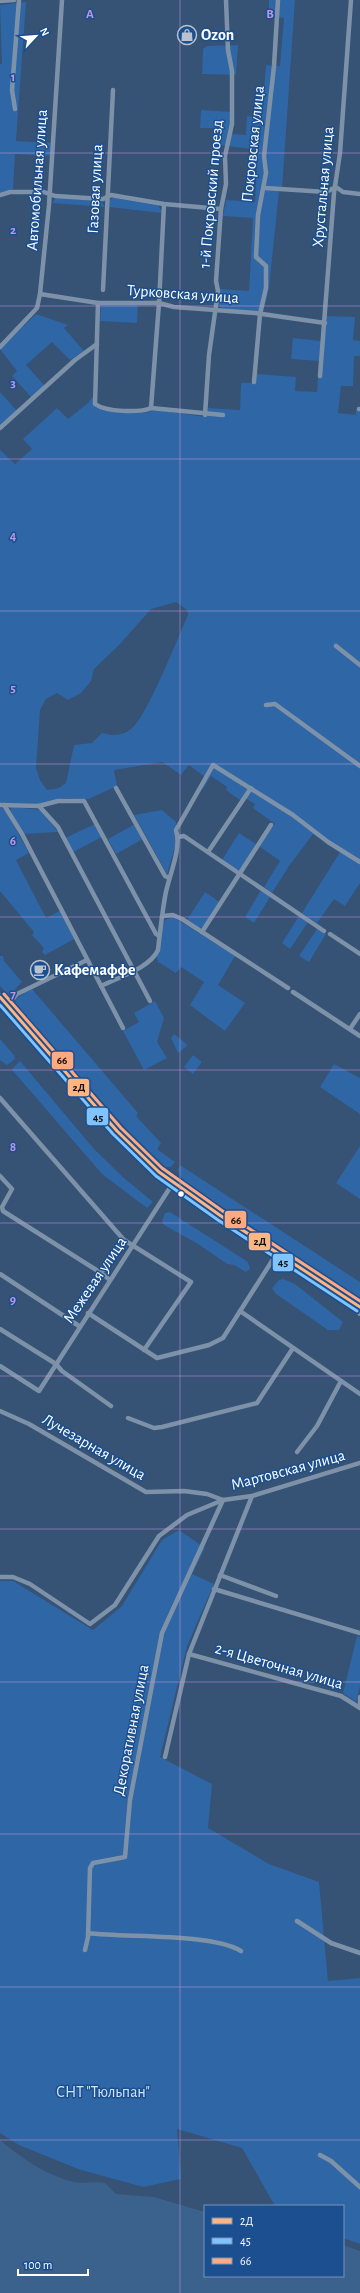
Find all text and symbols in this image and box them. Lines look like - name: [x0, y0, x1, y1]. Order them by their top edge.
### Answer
- text: A: [86, 8, 94, 21]
- text: B: [266, 8, 274, 21]
- north arrow: [16, 16, 56, 56]
- shop icon: Ozon: [176, 24, 198, 46]
- text: N: [38, 26, 51, 38]
- place label: Ozon: [201, 27, 234, 43]
- text: 1: [11, 71, 15, 84]
- street label: Покровская улица: [239, 85, 268, 203]
- street label: Автомобильная улица: [24, 109, 51, 251]
- street label: 1-й Покровский проезд: [197, 119, 225, 269]
- street label: Хрустальная улица: [310, 126, 337, 248]
- street label: Газовая улица: [85, 144, 106, 234]
- text: 2: [10, 224, 16, 237]
- street label: Турковская улица: [126, 282, 239, 307]
- text: 3: [10, 377, 16, 390]
- text: 4: [10, 530, 17, 543]
- text: 5: [10, 682, 16, 695]
- text: 6: [10, 835, 16, 848]
- cafe icon: Кафемаффе: [29, 959, 51, 981]
- place label: Кафемаффе: [54, 962, 136, 978]
- text: 7: [10, 988, 16, 1001]
- line badge: 66: [51, 1051, 74, 1070]
- text: 66: [57, 1055, 67, 1066]
- line badge: 2Д: [67, 1078, 90, 1097]
- text: 2Д: [73, 1082, 86, 1093]
- line badge: 45: [86, 1107, 109, 1126]
- text: 45: [93, 1112, 103, 1123]
- text: 8: [10, 1141, 16, 1154]
- unlabelled marker: [176, 1189, 186, 1199]
- line badge: 66: [224, 1210, 247, 1229]
- text: 66: [231, 1215, 241, 1226]
- line badge: 2Д: [248, 1232, 271, 1251]
- street label: Межевая улица: [60, 1234, 131, 1327]
- text: 2Д: [254, 1236, 267, 1247]
- line badge: 45: [272, 1253, 294, 1272]
- text: 45: [278, 1257, 288, 1268]
- text: 9: [10, 1294, 16, 1307]
- street label: Лучезарная улица: [39, 1411, 148, 1484]
- street label: Мартовская улица: [229, 1447, 347, 1494]
- street label: 2-я Цветочная улица: [213, 1640, 345, 1693]
- street label: Декоративная улица: [110, 1663, 153, 1797]
- park label: СНТ "Тюльпан": [56, 2084, 150, 2100]
- legend: [204, 2205, 344, 2277]
- text: 2Д: [240, 2215, 253, 2227]
- text: 45: [240, 2235, 251, 2247]
- scale bar: [18, 2251, 88, 2277]
- text: 66: [240, 2255, 252, 2267]
- text: 100 m: [24, 2259, 52, 2271]

